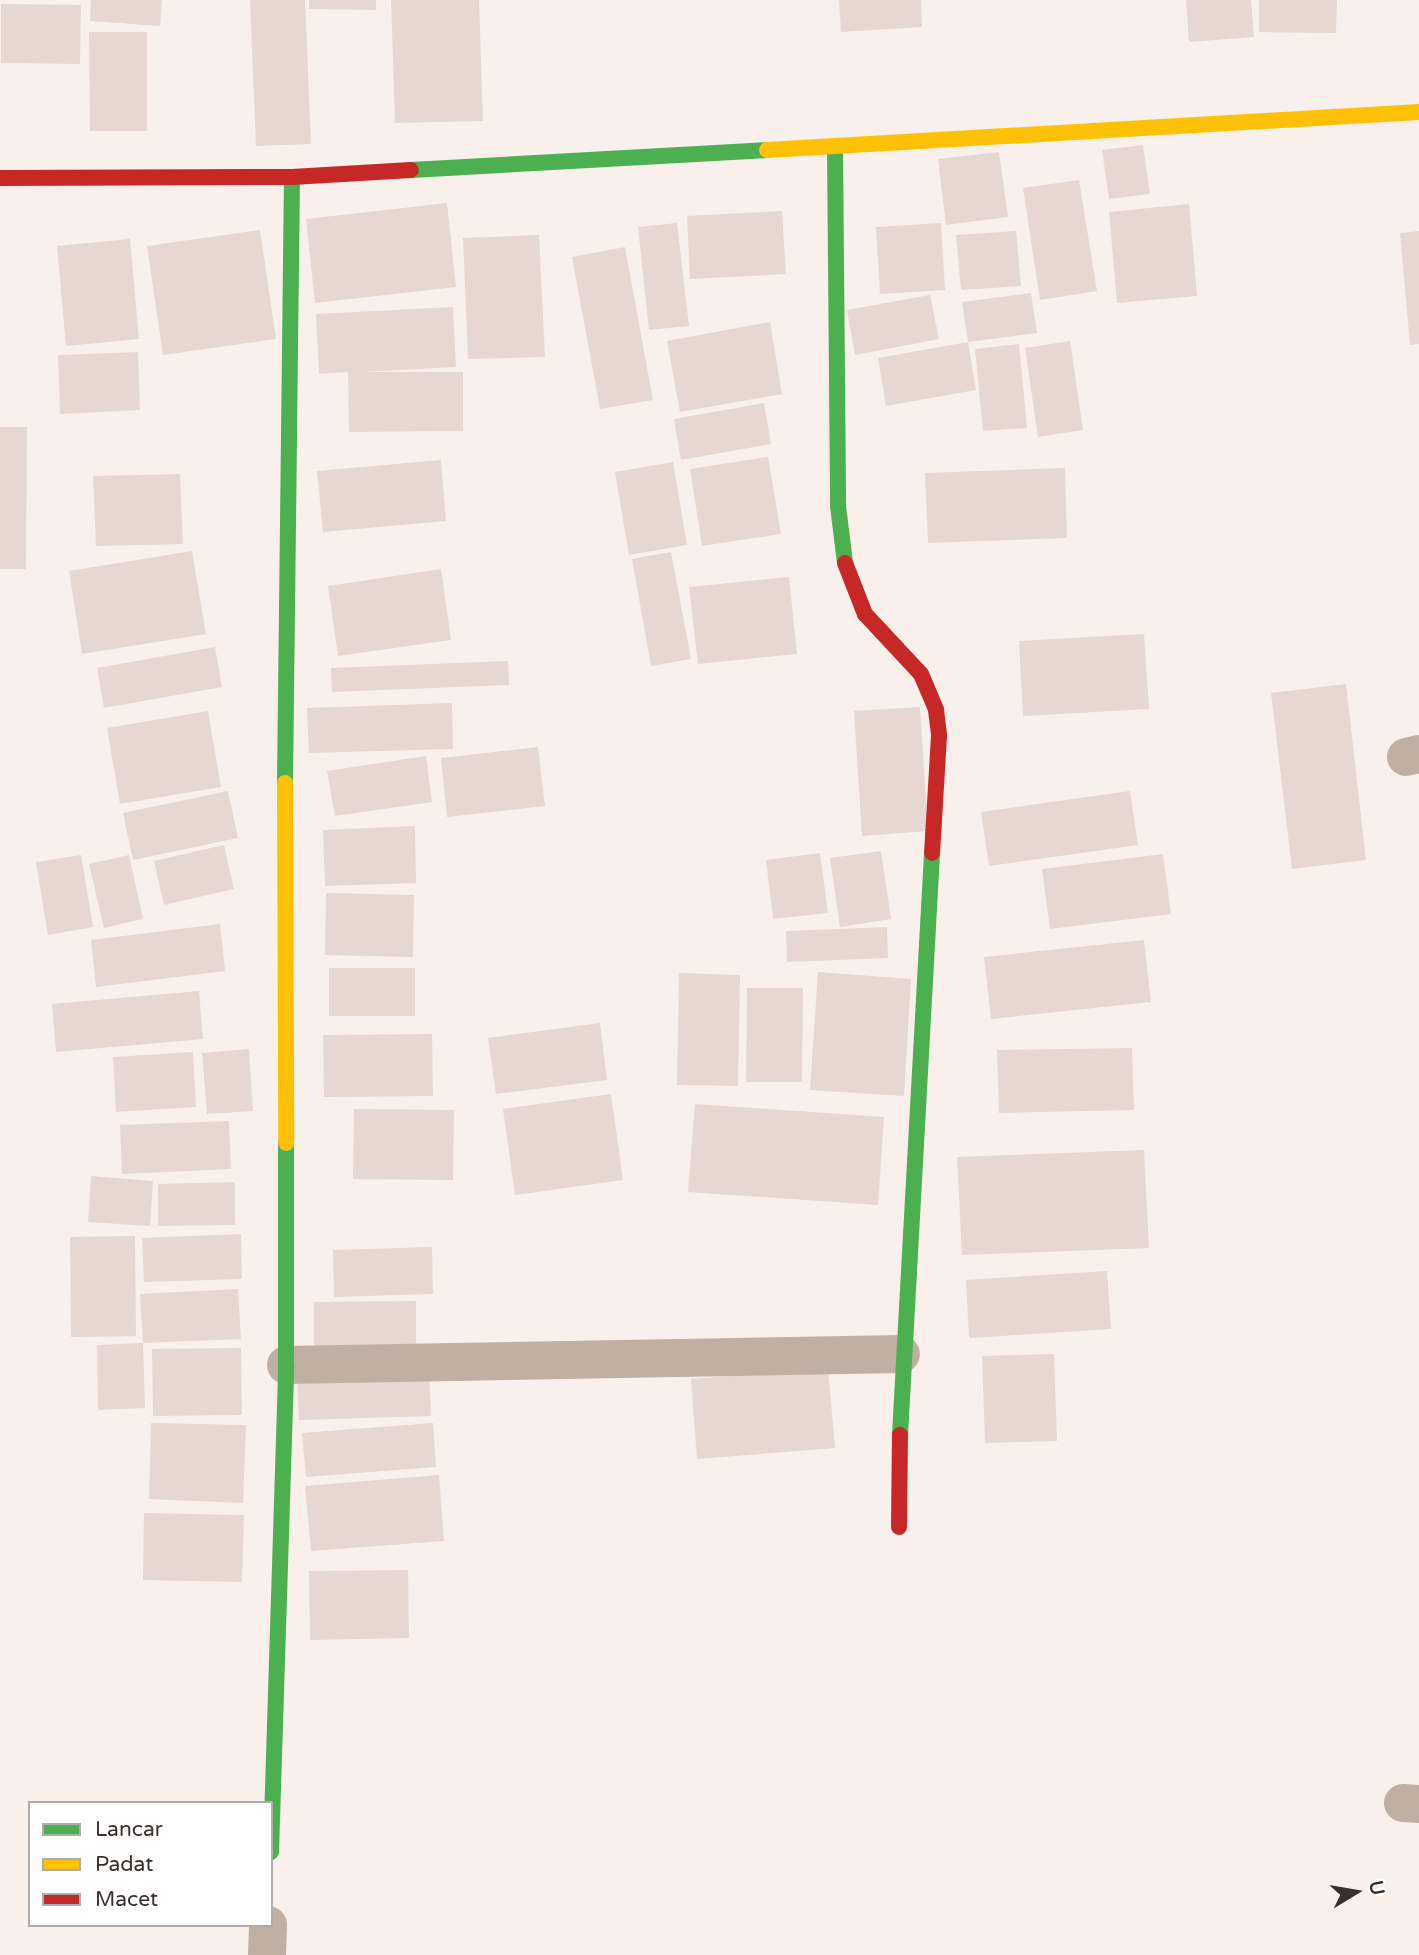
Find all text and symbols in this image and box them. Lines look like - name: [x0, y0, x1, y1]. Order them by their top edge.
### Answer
- legend: [28, 1801, 273, 1927]
- text: Lancar: [95, 1817, 163, 1842]
- text: Padat: [95, 1852, 153, 1877]
- north arrow: [1321, 1857, 1391, 1927]
- text: U: [1364, 1879, 1389, 1897]
- text: Macet: [95, 1887, 158, 1912]

